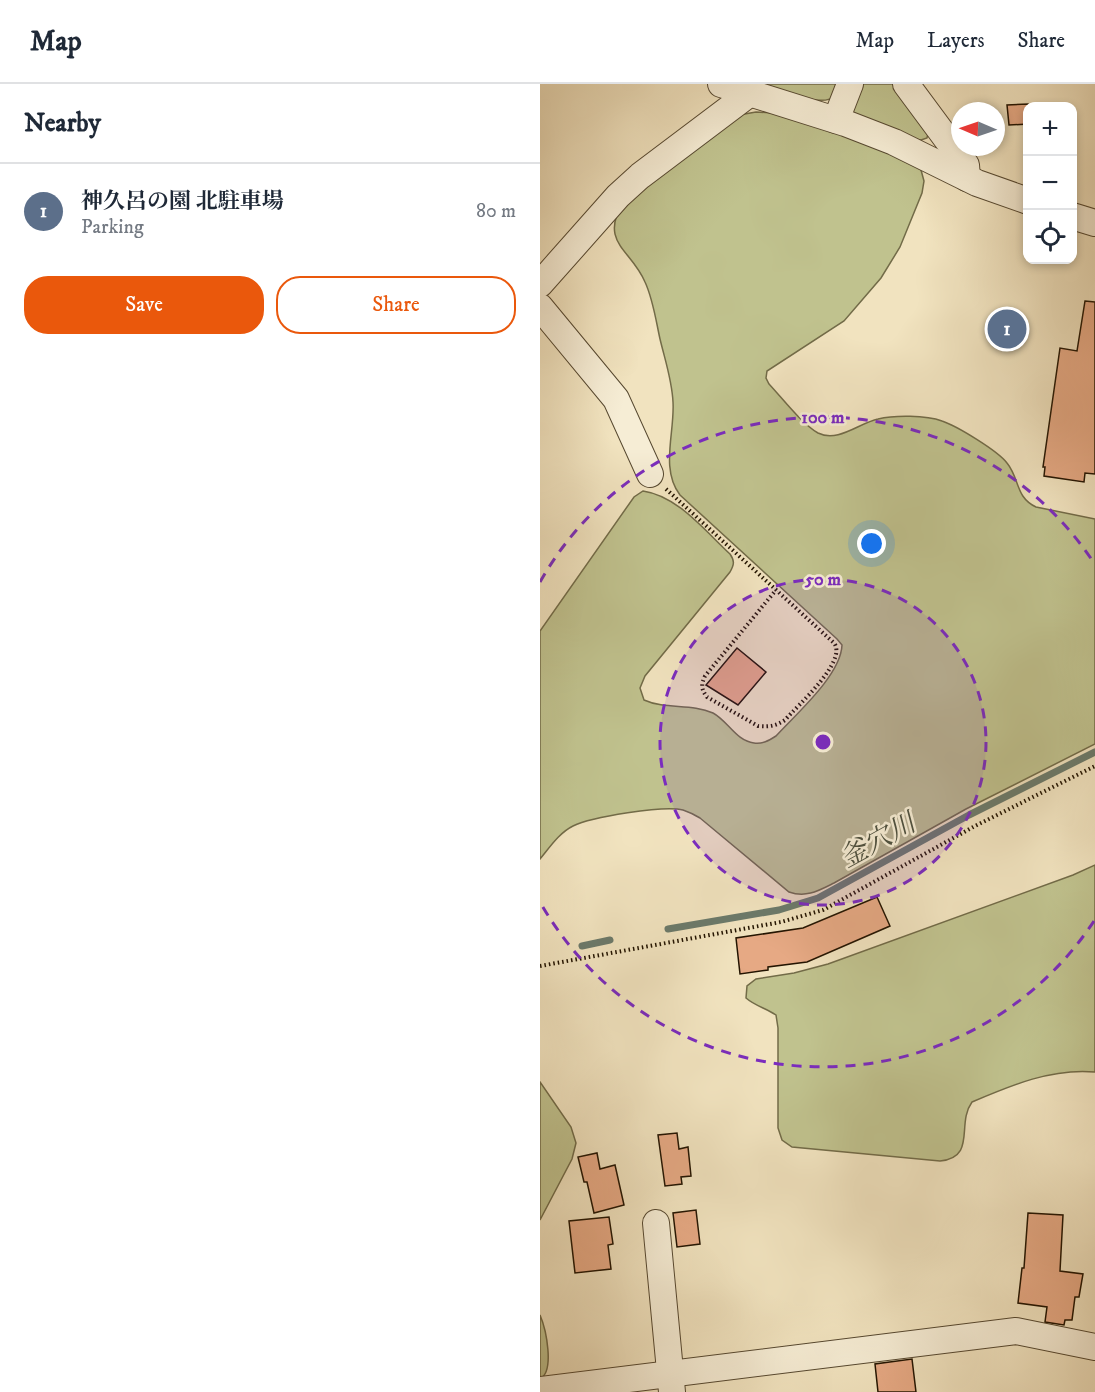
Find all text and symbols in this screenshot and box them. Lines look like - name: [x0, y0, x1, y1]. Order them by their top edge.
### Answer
- text: Map: [30, 24, 82, 59]
- text: Map: [855, 28, 894, 54]
- text: Layers: [927, 28, 985, 54]
- text: Share: [1018, 28, 1065, 54]
- north arrow: [951, 102, 1005, 156]
- map controls: [1023, 102, 1077, 264]
- button: +: [1023, 102, 1077, 156]
- text: Nearby: [24, 107, 101, 140]
- button: −: [1023, 156, 1077, 210]
- text: 神久呂の園 北駐車場: [81, 188, 284, 215]
- text: 1: [40, 199, 47, 224]
- text: 80 m: [476, 199, 516, 224]
- button: locate: [1023, 210, 1077, 264]
- text: Parking: [81, 215, 144, 240]
- button: Save: [24, 276, 264, 334]
- button: Share: [276, 276, 516, 334]
- pin: 1: [988, 306, 1026, 352]
- text: 100 m: [801, 407, 845, 429]
- your location: [857, 529, 886, 558]
- text: 50 m: [804, 569, 841, 591]
- centre of rings: [813, 732, 833, 752]
- water label: 釜穴川: [834, 805, 924, 876]

